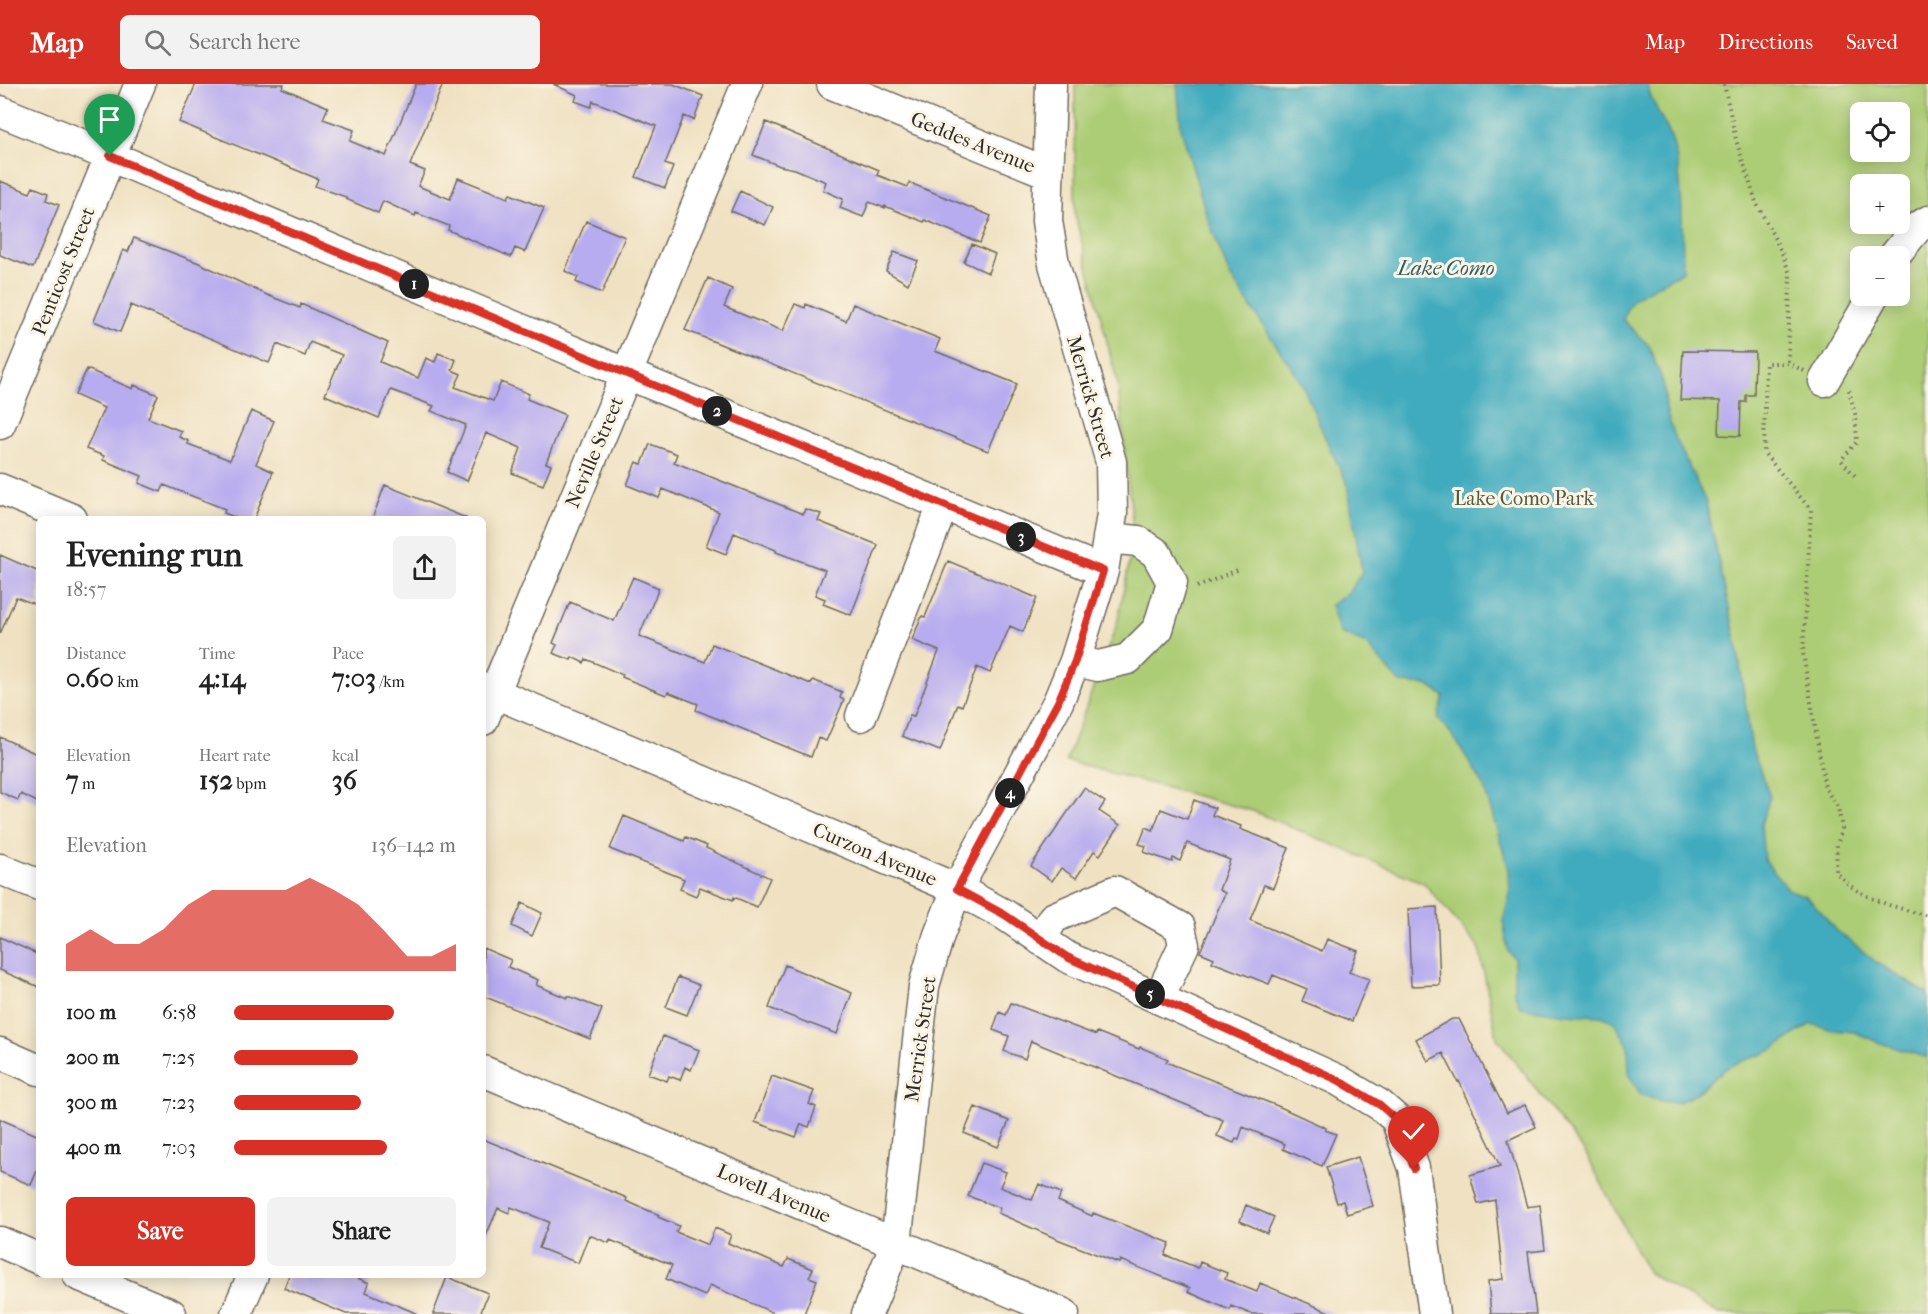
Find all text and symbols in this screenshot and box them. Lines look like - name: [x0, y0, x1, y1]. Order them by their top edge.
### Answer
- search box: [120, 15, 540, 69]
- text: Map: [30, 26, 84, 59]
- icon: search: [141, 26, 174, 59]
- text: Search here: [189, 29, 300, 55]
- text: Map: [1645, 30, 1685, 54]
- text: Directions: [1718, 30, 1813, 54]
- text: Saved: [1846, 30, 1898, 54]
- pin: [84, 94, 135, 156]
- map controls: [1850, 102, 1910, 306]
- button: locate: [1850, 102, 1910, 162]
- icon: arrive: [93, 103, 126, 136]
- street label: Geddes Avenue: [907, 107, 1038, 178]
- button: +: [1850, 174, 1910, 234]
- street label: Penticost Street: [27, 204, 100, 339]
- button: −: [1850, 246, 1910, 306]
- water label: Lake Como: [1395, 256, 1495, 280]
- pin: 1: [399, 269, 429, 299]
- text: 1: [411, 274, 417, 293]
- street label: Merrick Street: [1062, 333, 1119, 461]
- street label: Neville Street: [561, 393, 628, 511]
- pin: 2: [702, 396, 732, 426]
- text: 2: [713, 401, 721, 420]
- park label: Lake Como Park: [1454, 487, 1595, 510]
- pin: 3: [1006, 522, 1036, 552]
- text: 3: [1018, 527, 1024, 546]
- text: Evening run: [66, 536, 243, 575]
- button: share: [393, 536, 456, 599]
- text: 18:57: [66, 578, 106, 601]
- text: Distance: [66, 644, 126, 663]
- text: Time: [199, 644, 235, 663]
- text: Pace: [332, 644, 364, 663]
- text: 0.60: [66, 663, 114, 694]
- text: 4:14: [199, 663, 245, 694]
- text: 7:03: [332, 663, 376, 694]
- text: km: [114, 672, 139, 691]
- text: /km: [376, 672, 405, 691]
- text: Elevation: [66, 746, 131, 765]
- text: Heart rate: [199, 746, 271, 765]
- text: kcal: [332, 746, 359, 765]
- text: 7: [66, 765, 79, 796]
- text: 152: [199, 765, 233, 796]
- text: 36: [332, 765, 357, 796]
- text: m: [79, 774, 95, 793]
- text: bpm: [233, 774, 267, 793]
- pin: 4: [995, 778, 1025, 808]
- text: 4: [1005, 783, 1015, 802]
- street label: Curzon Avenue: [809, 818, 940, 891]
- text: Elevation: [66, 834, 147, 857]
- text: 136–142 m: [371, 834, 456, 857]
- street label: Merrick Street: [900, 975, 941, 1103]
- pin: 5: [1135, 979, 1165, 1009]
- text: 5: [1147, 984, 1153, 1003]
- text: 100 m: [66, 1001, 116, 1024]
- text: 6:58: [162, 1001, 196, 1024]
- text: 200 m: [66, 1046, 119, 1069]
- text: 7:25: [162, 1046, 195, 1069]
- text: 300 m: [66, 1091, 117, 1114]
- text: 7:23: [162, 1091, 195, 1114]
- pin: [1388, 1106, 1439, 1168]
- icon: check: [1397, 1115, 1430, 1148]
- text: 400 m: [66, 1136, 121, 1159]
- text: 7:03: [162, 1136, 196, 1159]
- street label: Lovell Avenue: [713, 1159, 834, 1228]
- button: Save: [66, 1197, 255, 1266]
- button: Share: [267, 1197, 456, 1266]

